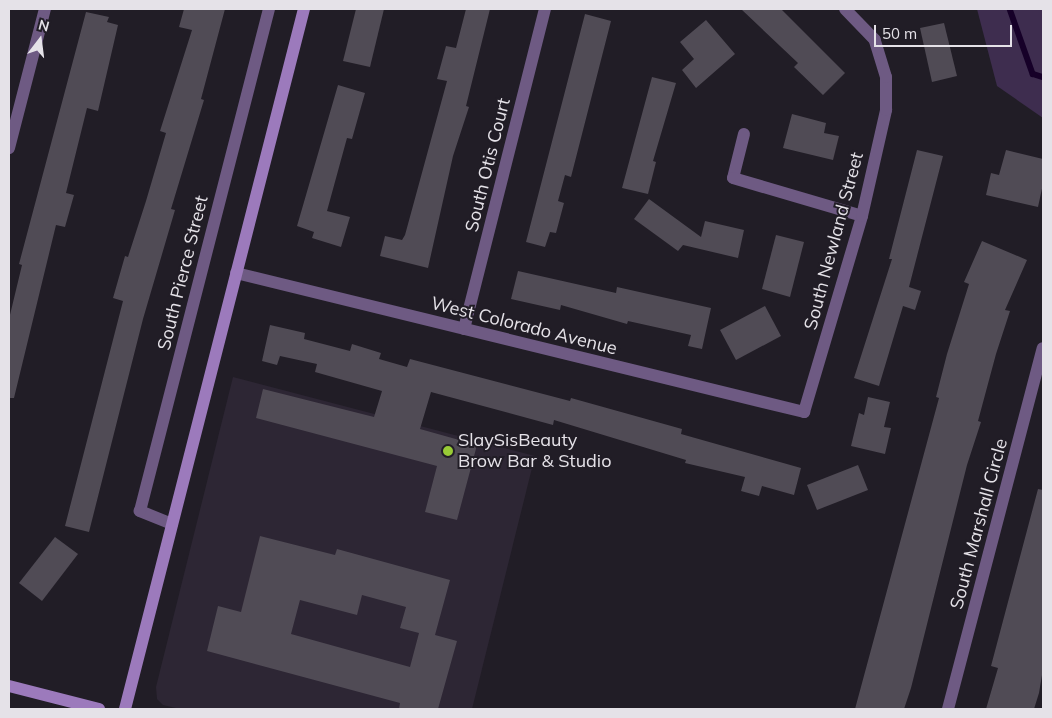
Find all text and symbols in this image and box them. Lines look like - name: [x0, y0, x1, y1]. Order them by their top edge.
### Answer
- north arrow: [15, 15, 65, 65]
- text: N: [36, 15, 51, 36]
- scale bar: [877, 15, 1014, 47]
- text: 50 m: [882, 24, 917, 43]
- street label: South Otis Court: [461, 96, 515, 234]
- street label: South Newland Street: [800, 150, 868, 332]
- street label: South Pierce Street: [153, 193, 213, 353]
- street label: West Colorado Avenue: [429, 292, 619, 360]
- place label: SlaySisBeauty Brow Bar & Studio: [458, 430, 611, 472]
- street label: South Marshall Circle: [946, 436, 1012, 612]
- marker: SlaySisBeauty Brow Bar & Studio: [442, 445, 454, 457]

